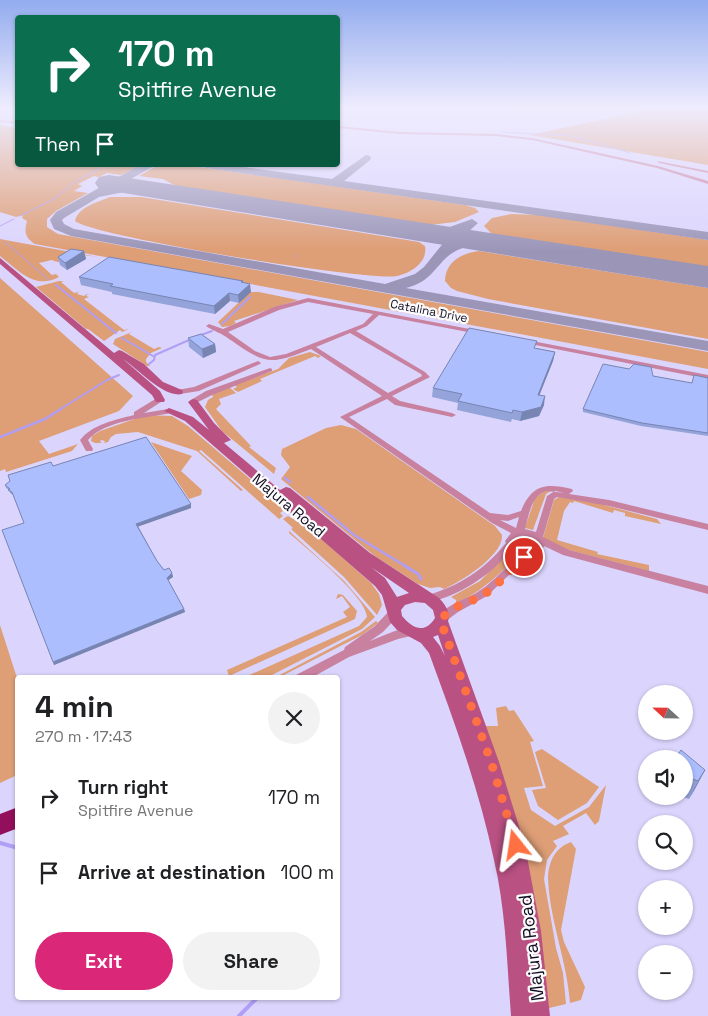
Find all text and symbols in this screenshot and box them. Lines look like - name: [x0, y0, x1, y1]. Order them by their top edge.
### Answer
- text: 170 m: [118, 32, 215, 76]
- icon: right: [35, 35, 100, 100]
- text: Spitfire Avenue: [118, 75, 277, 103]
- icon: arrive: [91, 130, 119, 158]
- text: Then: [35, 132, 81, 157]
- street label: Catalina Drive: [389, 296, 469, 326]
- street label: Majura Road: [249, 469, 329, 541]
- pin: [503, 536, 545, 578]
- icon: arrive: [510, 543, 538, 571]
- north arrow: [638, 685, 692, 740]
- map controls: [638, 685, 693, 1000]
- text: 4 min: [35, 687, 114, 726]
- button: close: [268, 692, 320, 744]
- text: 270 m · 17:43: [35, 726, 132, 747]
- button: sound: [638, 750, 693, 805]
- text: Turn right: [78, 775, 168, 800]
- icon: right: [35, 784, 63, 812]
- text: 170 m: [268, 785, 320, 810]
- text: Spitfire Avenue: [78, 800, 193, 821]
- button: search: [638, 815, 693, 870]
- position arrow: [489, 818, 541, 870]
- icon: arrive: [35, 859, 63, 887]
- text: Arrive at destination: [78, 860, 266, 885]
- text: 100 m: [281, 860, 334, 885]
- button: +: [638, 880, 693, 935]
- street label: Majura Road: [513, 893, 549, 1003]
- button: Exit: [35, 932, 173, 990]
- button: Share: [183, 932, 320, 990]
- button: −: [638, 945, 693, 1000]

